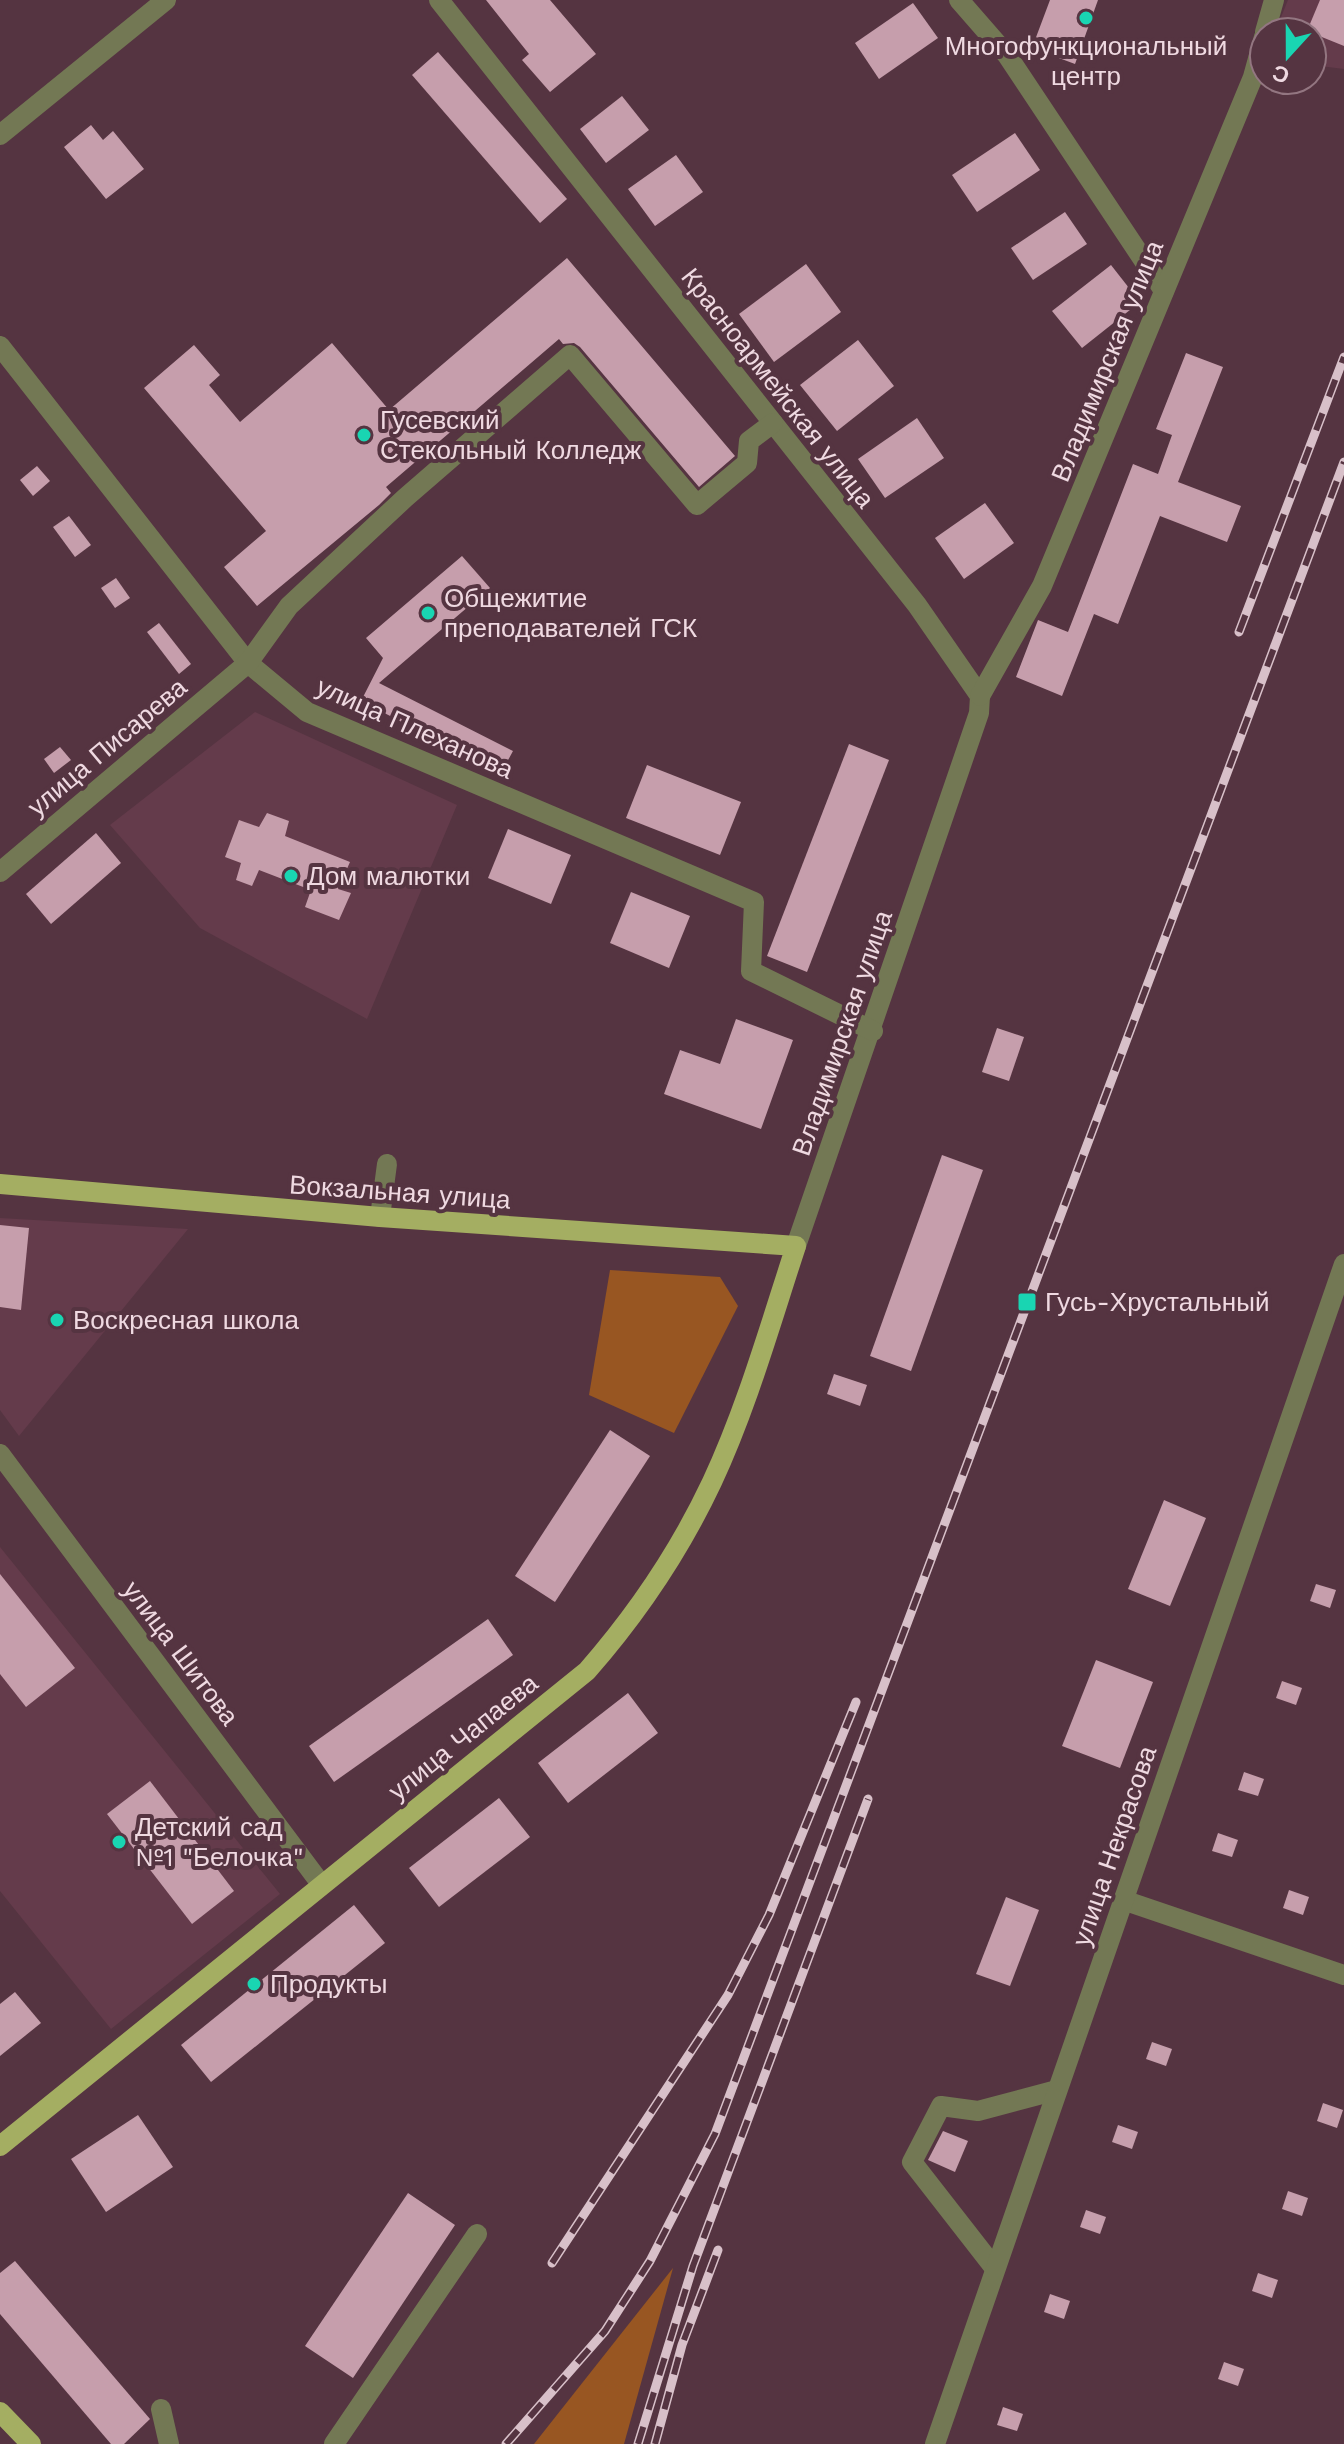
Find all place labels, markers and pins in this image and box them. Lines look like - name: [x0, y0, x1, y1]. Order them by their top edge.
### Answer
- marker: Многофункциональный центр: [1077, 9, 1095, 27]
- place label: Многофункциональный центр: [945, 31, 1227, 91]
- place label: Гусевский Стекольный Колледж: [380, 405, 642, 465]
- marker: Гусевский Стекольный Колледж: [355, 426, 373, 444]
- place label: Общежитие преподавателей ГСК: [444, 583, 697, 643]
- marker: Общежитие преподавателей ГСК: [419, 604, 437, 622]
- place label: Дом малютки: [307, 861, 470, 891]
- marker: Дом малютки: [282, 867, 300, 885]
- place label: Гусь-Хрустальный: [1045, 1287, 1269, 1317]
- marker: Гусь-Хрустальный: [1016, 1291, 1038, 1313]
- place label: Воскресная школа: [73, 1305, 299, 1335]
- marker: Воскресная школа: [48, 1311, 66, 1329]
- place label: Детский сад №1 "Белочка": [135, 1812, 303, 1872]
- marker: Детский сад №1 "Белочка": [110, 1833, 128, 1851]
- place label: Продукты: [270, 1969, 387, 1999]
- marker: Продукты: [245, 1975, 263, 1993]

